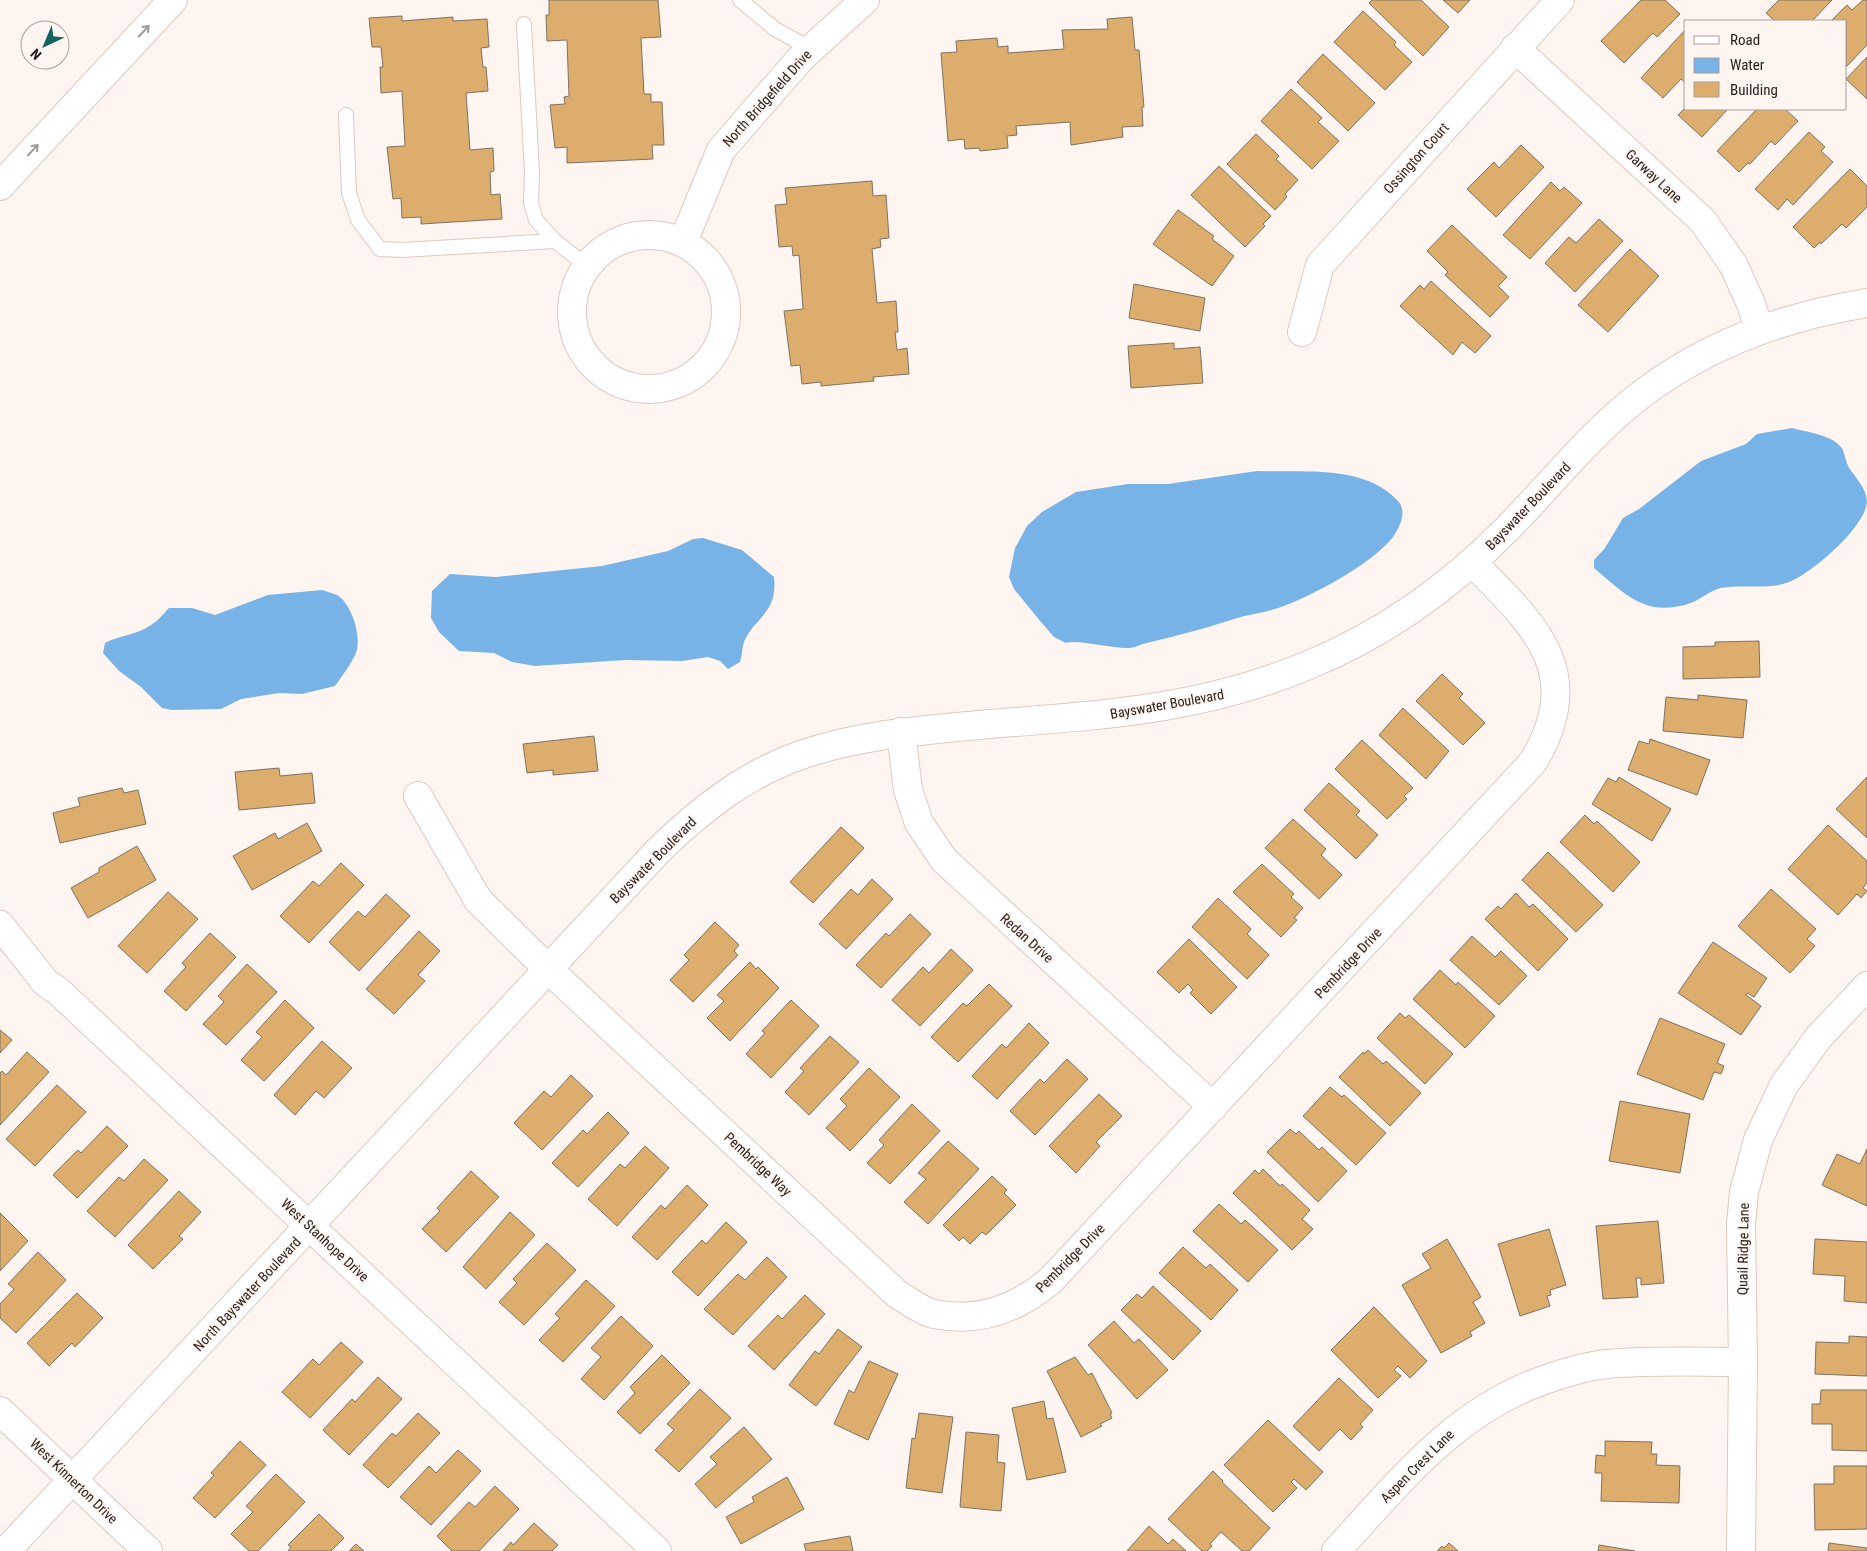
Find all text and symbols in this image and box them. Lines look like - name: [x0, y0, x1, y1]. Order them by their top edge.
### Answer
- north arrow: [20, 20, 70, 70]
- legend: [1684, 20, 1847, 110]
- one-way arrow: [138, 25, 150, 37]
- text: Road: [1730, 31, 1760, 49]
- text: N: [27, 46, 45, 63]
- street label: North Bridgefield Drive: [719, 46, 815, 150]
- text: Water: [1730, 56, 1765, 74]
- text: Building: [1730, 81, 1778, 99]
- street label: Ossington Court: [1380, 119, 1452, 197]
- one-way arrow: [27, 144, 39, 156]
- street label: Garway Lane: [1623, 146, 1686, 206]
- street label: Bayswater Boulevard: [1482, 459, 1574, 553]
- street label: Bayswater Boulevard: [1109, 686, 1225, 722]
- street label: Bayswater Boulevard: [607, 814, 699, 906]
- street label: Redan Drive: [997, 910, 1057, 966]
- street label: Pembridge Drive: [1311, 924, 1385, 1002]
- street label: Pembridge Way: [721, 1129, 795, 1199]
- street label: West Stanhope Drive: [278, 1195, 372, 1285]
- street label: Quail Ridge Lane: [1734, 1202, 1752, 1295]
- street label: Pembridge Drive: [1032, 1220, 1108, 1296]
- street label: North Bayswater Boulevard: [190, 1234, 304, 1354]
- street label: Aspen Crest Lane: [1377, 1426, 1457, 1506]
- street label: West Kinnerton Drive: [27, 1435, 121, 1527]

